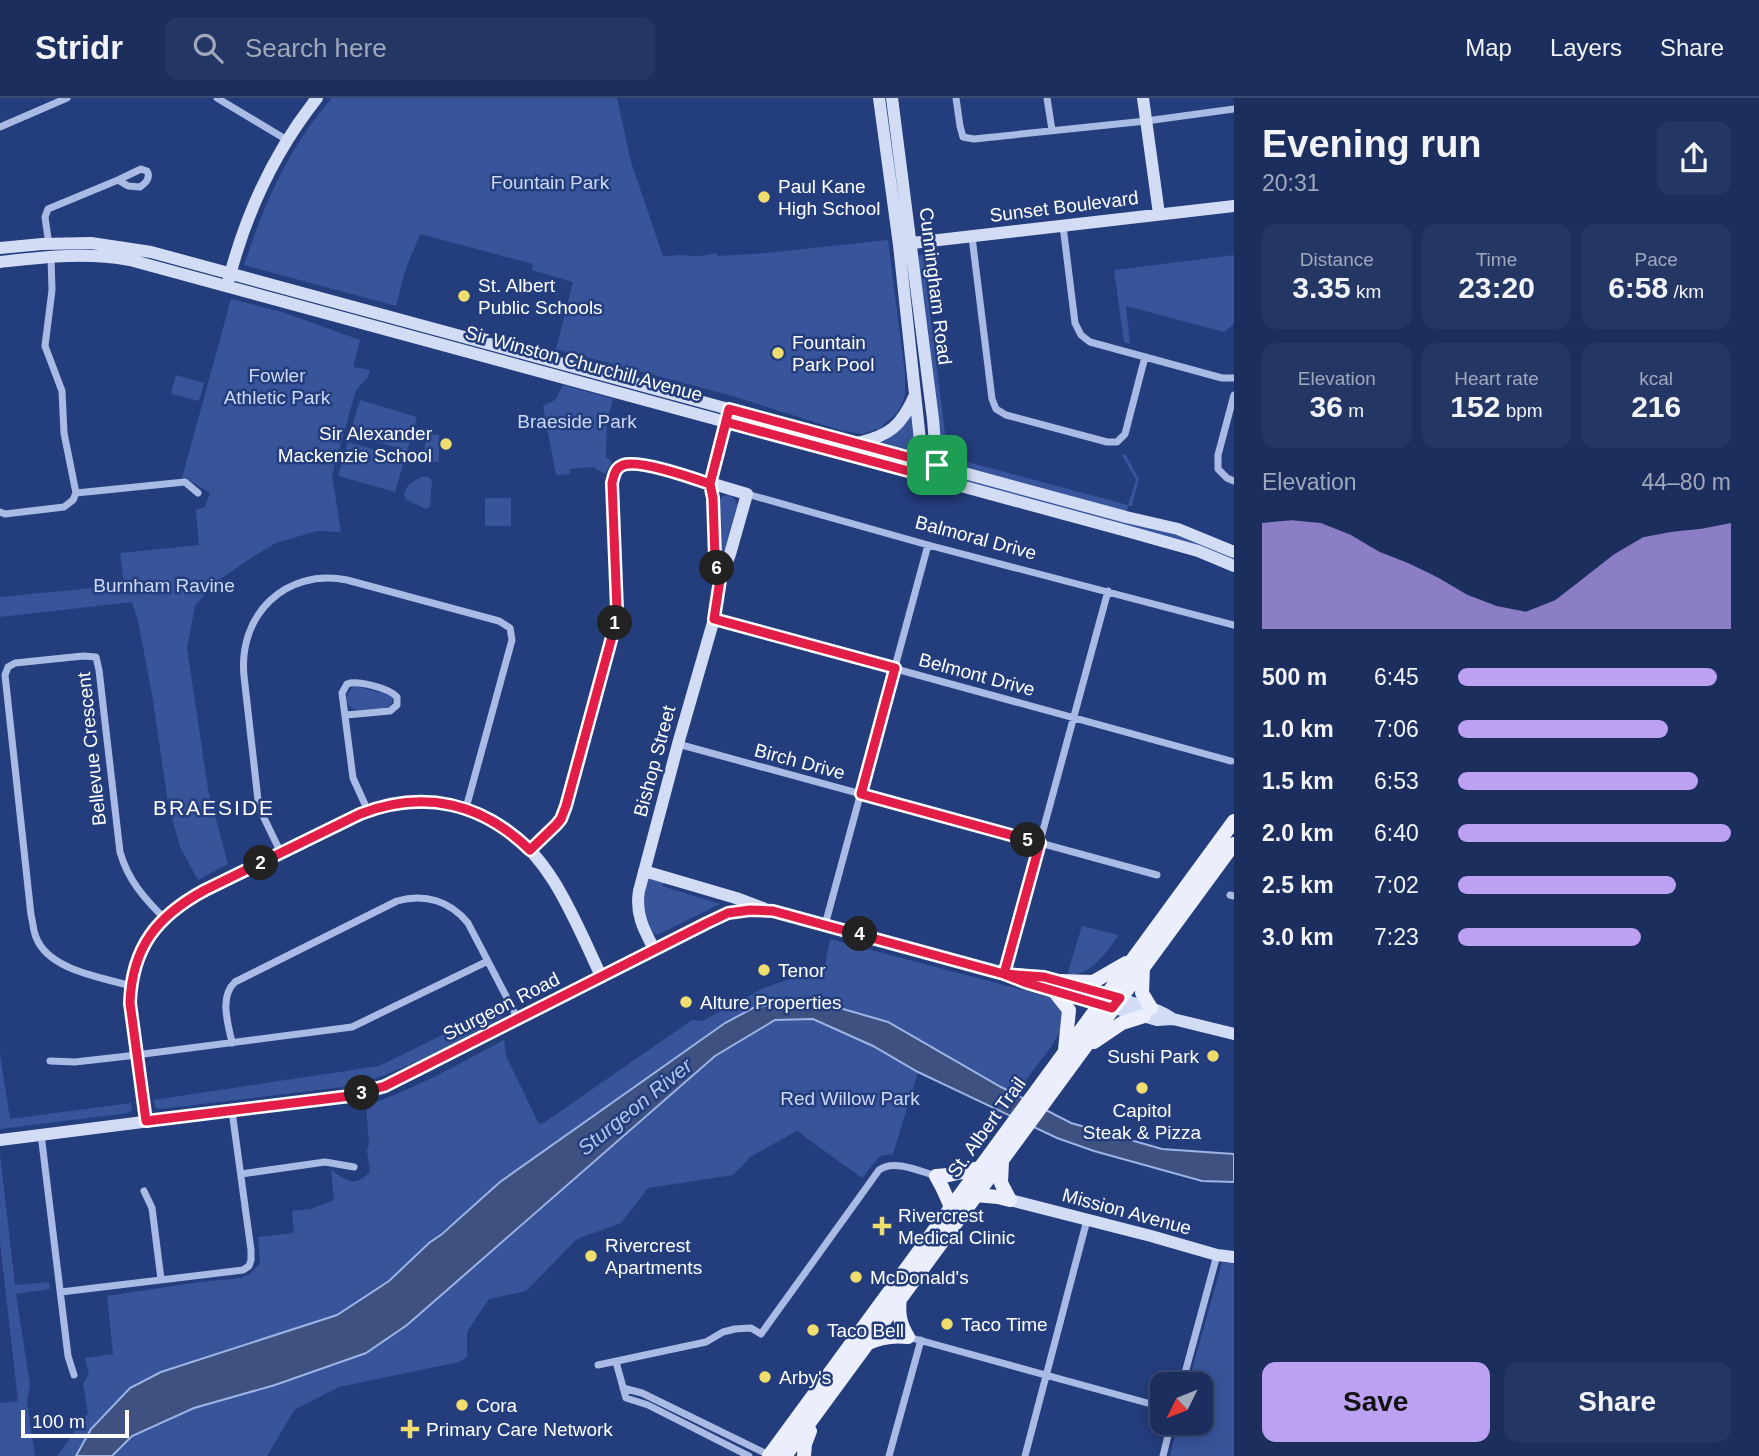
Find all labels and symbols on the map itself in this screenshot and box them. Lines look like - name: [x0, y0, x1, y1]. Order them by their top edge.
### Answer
- park label: Fountain Park: [491, 172, 610, 193]
- place label: Paul Kane High School: [778, 176, 880, 219]
- street label: Sunset Boulevard: [988, 187, 1140, 226]
- marker: Paul Kane High School: [756, 189, 772, 205]
- street label: Cunningham Road: [915, 206, 956, 366]
- place label: St. Albert Public Schools: [478, 275, 603, 318]
- marker: St. Albert Public Schools: [456, 288, 472, 304]
- street label: Sir Winston Churchill Avenue: [463, 322, 705, 405]
- place label: Fountain Park Pool: [792, 332, 874, 375]
- marker: Fountain Park Pool: [770, 345, 786, 361]
- park label: Fowler Athletic Park: [224, 365, 331, 408]
- park label: Braeside Park: [517, 411, 637, 432]
- place label: Sir Alexander Mackenzie School: [278, 423, 433, 466]
- pin: [907, 435, 967, 495]
- marker: Sir Alexander Mackenzie School: [438, 436, 454, 452]
- street label: Balmoral Drive: [913, 511, 1039, 564]
- pin: 6: [700, 550, 734, 586]
- park label: Burnham Ravine: [93, 575, 235, 596]
- pin: 1: [598, 606, 632, 640]
- street label: Belmont Drive: [917, 649, 1037, 700]
- street label: Bellevue Crescent: [73, 670, 110, 827]
- street label: Bishop Street: [630, 703, 680, 819]
- street label: Birch Drive: [752, 739, 847, 784]
- district label: BRAESIDE: [153, 796, 275, 819]
- pin: 5: [1010, 822, 1046, 858]
- pin: 2: [244, 846, 278, 880]
- pin: 4: [842, 916, 878, 952]
- place label: Tenor: [778, 960, 826, 981]
- marker: Tenor: [756, 962, 772, 978]
- street label: Sturgeon Road: [440, 968, 563, 1045]
- place label: Alture Properties: [700, 992, 842, 1013]
- marker: Alture Properties: [678, 994, 694, 1010]
- place label: Sushi Park: [1107, 1046, 1199, 1067]
- marker: Sushi Park: [1205, 1048, 1221, 1064]
- water label: Sturgeon River: [573, 1053, 697, 1160]
- street label: St. Albert Trail: [943, 1073, 1030, 1181]
- pin: 3: [344, 1076, 380, 1110]
- marker: Capitol Steak & Pizza: [1134, 1080, 1150, 1096]
- park label: Red Willow Park: [780, 1088, 920, 1109]
- place label: Capitol Steak & Pizza: [1083, 1100, 1202, 1143]
- street label: Mission Avenue: [1060, 1184, 1194, 1239]
- place label: Rivercrest Medical Clinic: [898, 1205, 1015, 1248]
- marker: Rivercrest Medical Clinic: [872, 1216, 892, 1236]
- place label: Rivercrest Apartments: [605, 1235, 702, 1278]
- marker: Rivercrest Apartments: [583, 1248, 599, 1264]
- place label: McDonald's: [870, 1267, 969, 1288]
- marker: McDonald's: [848, 1269, 864, 1285]
- place label: Taco Time: [961, 1314, 1048, 1335]
- marker: Taco Time: [939, 1316, 955, 1332]
- place label: Taco Bell: [827, 1320, 904, 1341]
- marker: Taco Bell: [805, 1322, 821, 1338]
- place label: Arby's: [779, 1367, 831, 1388]
- marker: Arby's: [757, 1369, 773, 1385]
- north arrow: [1150, 1372, 1213, 1435]
- place label: Cora: [476, 1395, 518, 1416]
- marker: Cora: [454, 1397, 470, 1413]
- scale bar: [21, 1407, 130, 1439]
- marker: Primary Care Network: [400, 1419, 420, 1439]
- place label: Primary Care Network: [426, 1419, 613, 1440]

